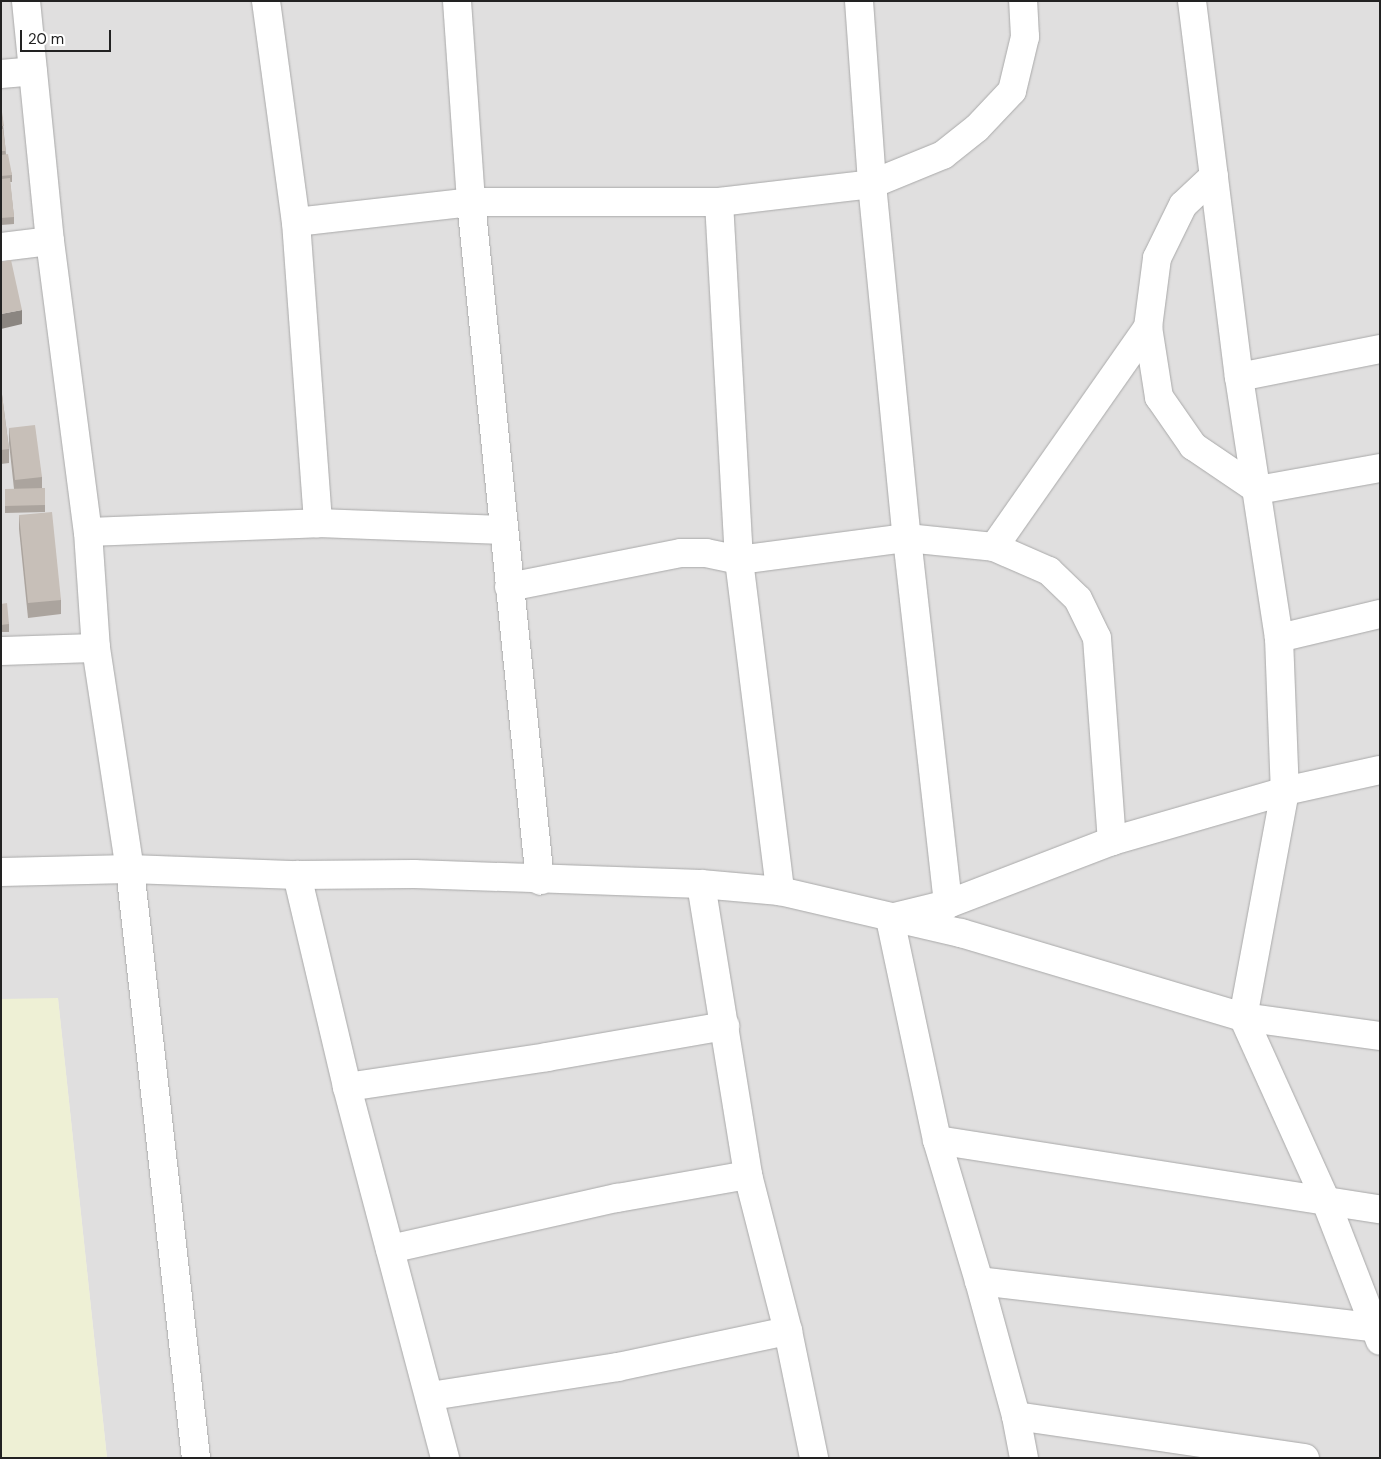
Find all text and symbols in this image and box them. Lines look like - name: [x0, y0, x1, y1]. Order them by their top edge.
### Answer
- scale bar: [22, 20, 114, 52]
- text: 20 m: [28, 29, 64, 49]

